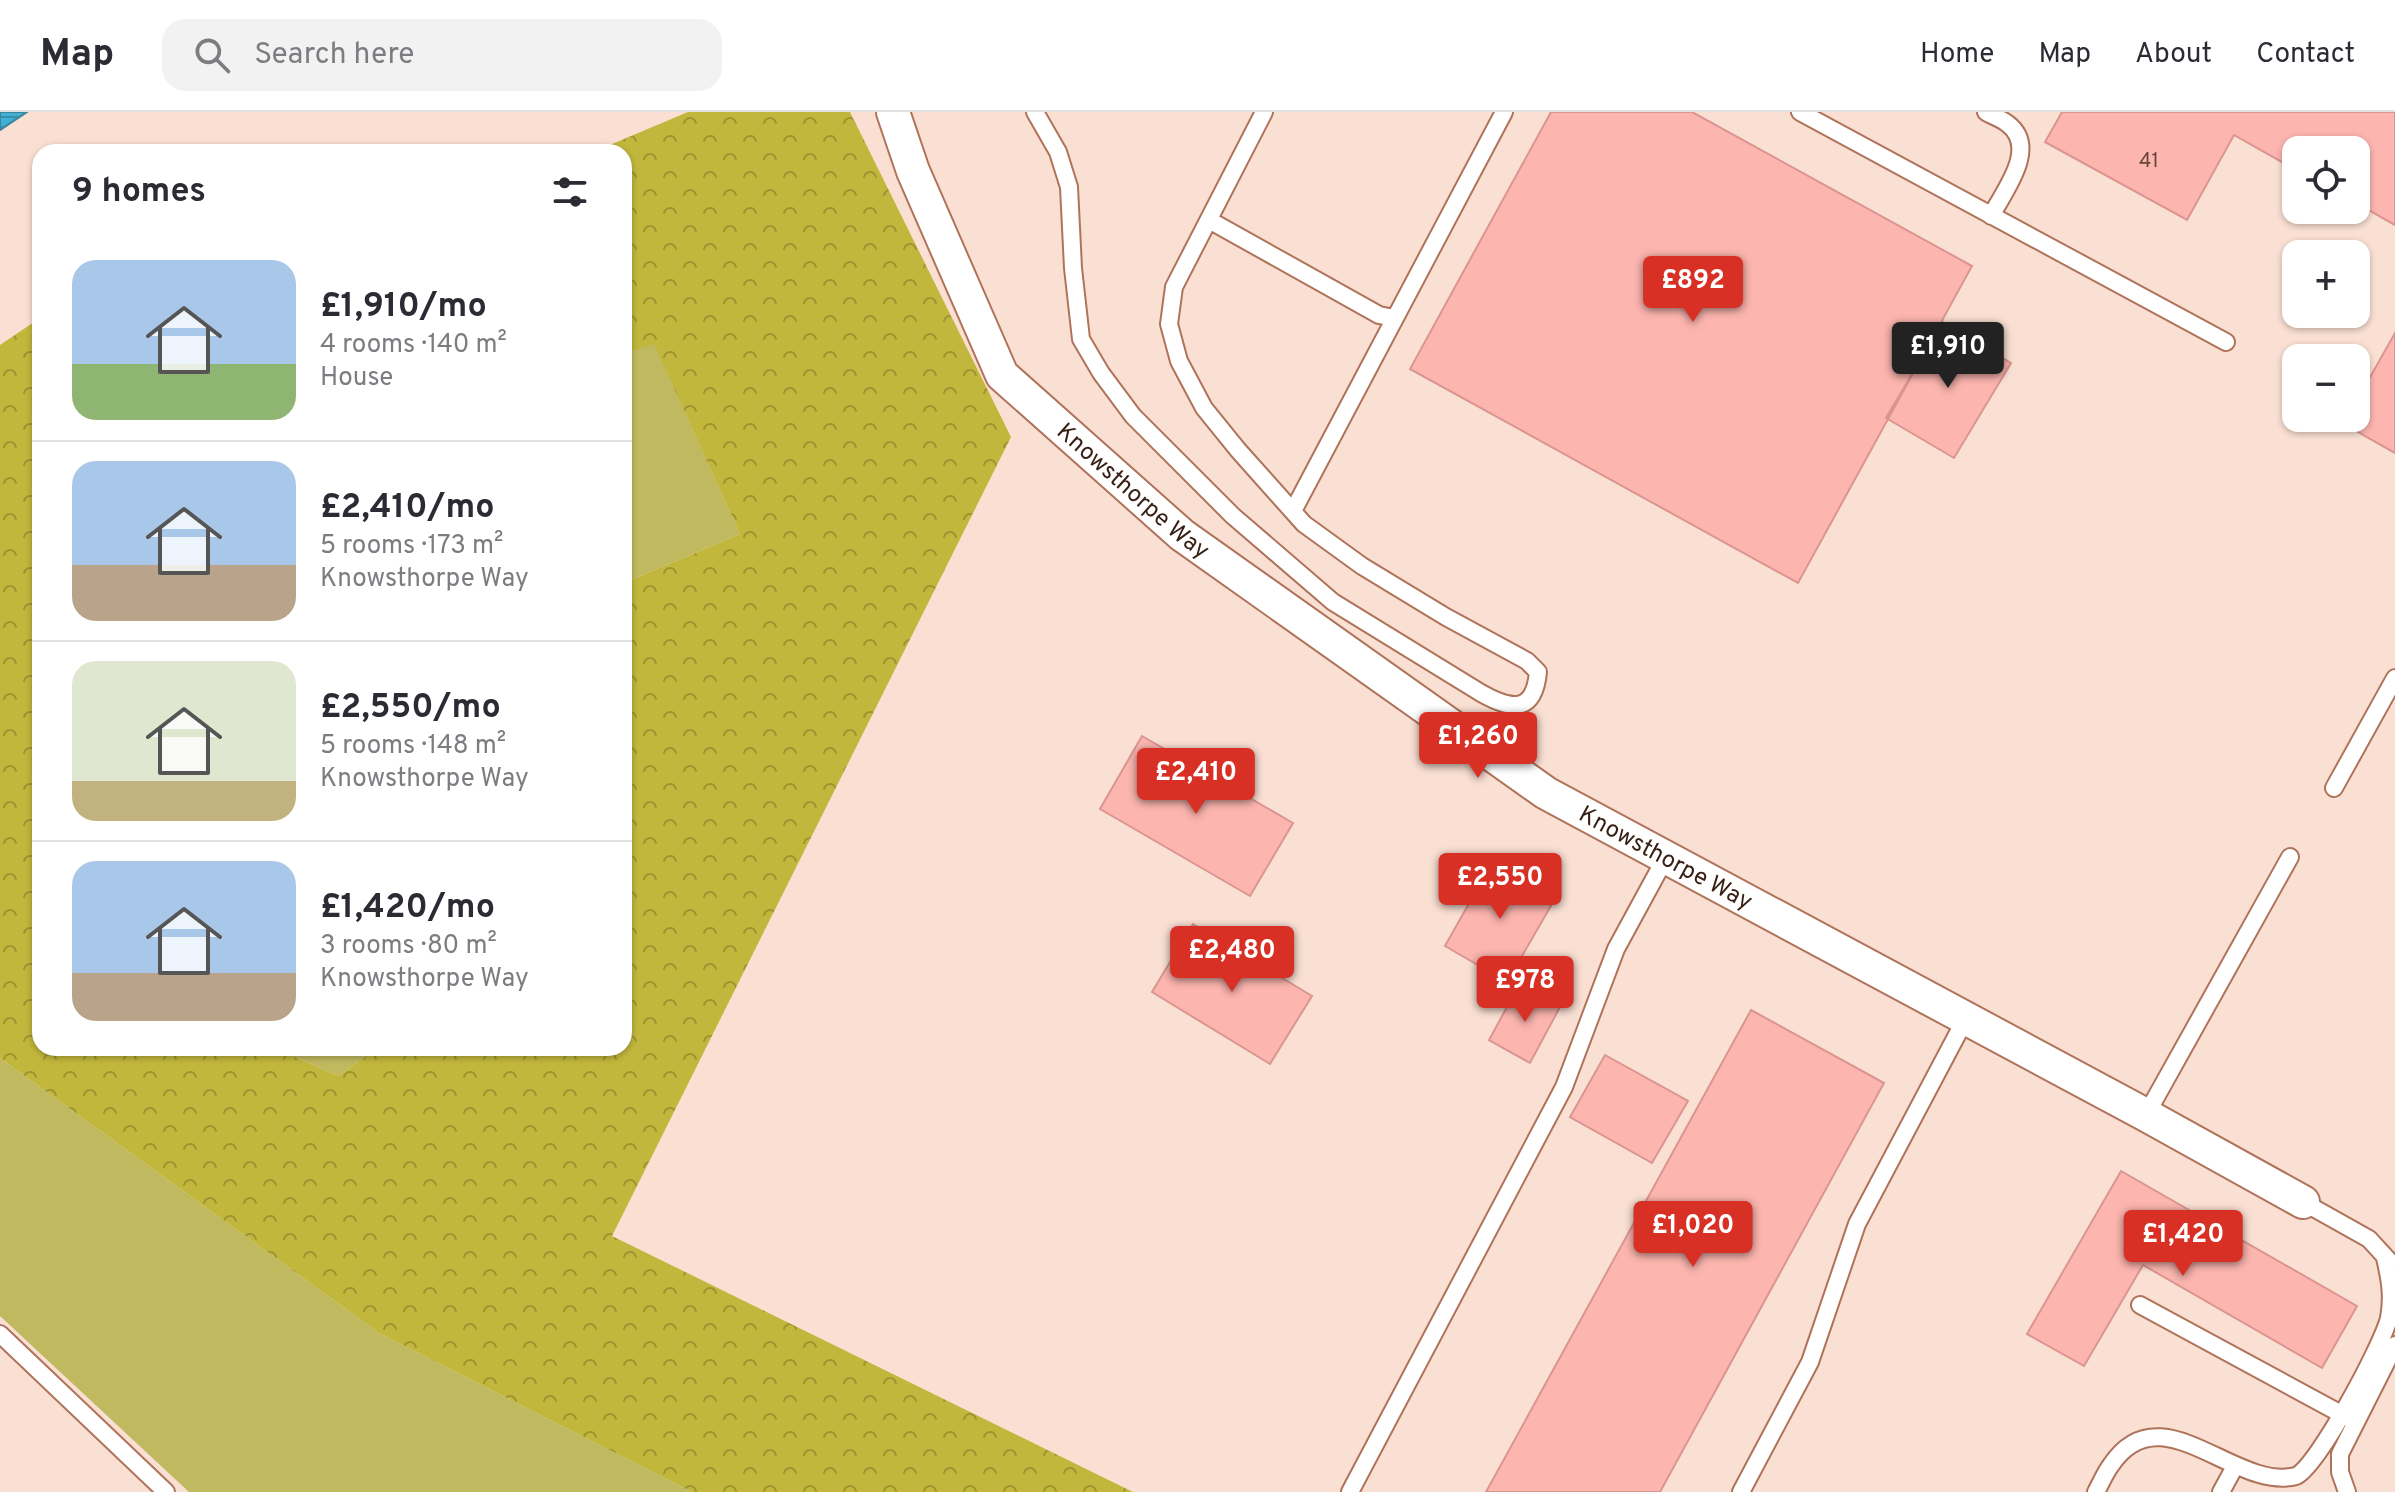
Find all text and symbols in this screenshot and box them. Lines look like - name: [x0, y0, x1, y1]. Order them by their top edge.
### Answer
- search box: [162, 19, 722, 91]
- text: Map: [40, 31, 114, 80]
- icon: search: [190, 33, 234, 77]
- text: Search here: [254, 37, 414, 74]
- text: Home: [1920, 37, 1994, 73]
- text: Map: [2038, 37, 2091, 73]
- text: About: [2135, 37, 2212, 73]
- text: Contact: [2256, 37, 2355, 73]
- map controls: [2282, 136, 2370, 432]
- button: locate: [2282, 136, 2370, 224]
- house number: 41: [2139, 149, 2159, 175]
- icon: filters: [548, 170, 592, 214]
- text: 9 homes: [72, 171, 206, 214]
- button: +: [2282, 240, 2370, 328]
- pin: £892: [1646, 256, 1740, 324]
- text: £892: [1661, 265, 1725, 298]
- text: £1,910/mo: [320, 286, 487, 329]
- icon: home: [136, 292, 232, 388]
- pin: £1,910: [1883, 322, 2013, 390]
- text: 4 rooms · 140 m²: [320, 329, 507, 362]
- text: £1,910: [1910, 331, 1986, 364]
- button: −: [2282, 344, 2370, 432]
- text: House: [320, 362, 393, 395]
- street label: Knowsthorpe Way: [1050, 418, 1215, 567]
- text: £2,410/mo: [320, 487, 495, 530]
- icon: home: [136, 493, 232, 589]
- text: 5 rooms · 173 m²: [320, 530, 503, 563]
- text: Knowsthorpe Way: [320, 563, 529, 596]
- text: £2,550/mo: [320, 687, 501, 730]
- icon: home: [136, 693, 232, 789]
- pin: £1,260: [1413, 712, 1543, 780]
- text: £1,260: [1437, 721, 1519, 754]
- text: 5 rooms · 148 m²: [320, 730, 506, 763]
- pin: £2,410: [1131, 748, 1261, 816]
- text: £2,410: [1155, 757, 1237, 790]
- text: Knowsthorpe Way: [320, 763, 529, 796]
- street label: Knowsthorpe Way: [1573, 800, 1757, 918]
- pin: £2,550: [1435, 853, 1565, 921]
- text: £2,550: [1457, 862, 1543, 895]
- text: £1,420/mo: [320, 887, 495, 930]
- icon: home: [136, 893, 232, 989]
- pin: £2,480: [1167, 926, 1297, 994]
- text: 3 rooms · 80 m²: [320, 930, 497, 963]
- text: £2,480: [1188, 935, 1276, 968]
- pin: £978: [1478, 956, 1572, 1024]
- text: Knowsthorpe Way: [320, 963, 529, 996]
- text: £978: [1495, 965, 1555, 998]
- pin: £1,020: [1628, 1201, 1758, 1269]
- text: £1,020: [1652, 1210, 1734, 1243]
- pin: £1,420: [2118, 1210, 2248, 1278]
- text: £1,420: [2142, 1219, 2224, 1252]

